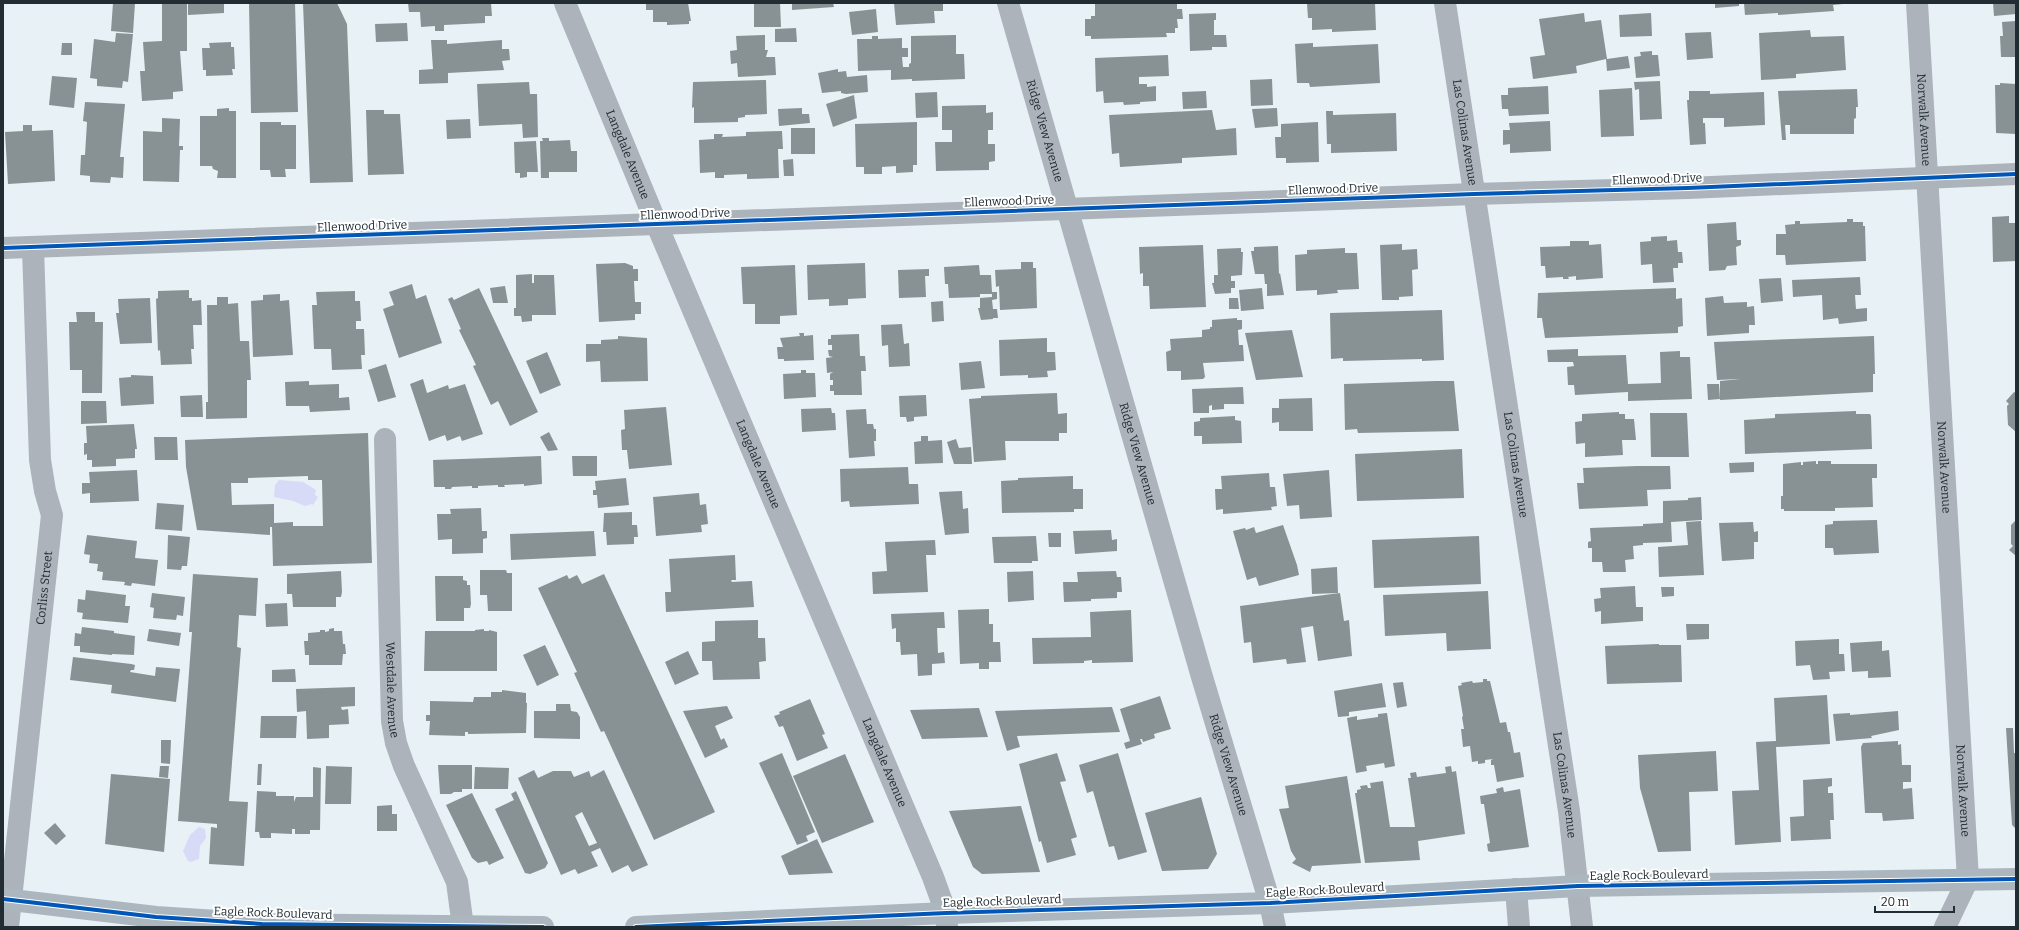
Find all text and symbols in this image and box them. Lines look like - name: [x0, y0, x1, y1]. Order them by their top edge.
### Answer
- street label: Norwalk Avenue: [1914, 73, 1933, 166]
- street label: Ridge View Avenue: [1023, 78, 1066, 184]
- street label: Las Colinas Avenue: [1450, 78, 1480, 187]
- street label: Langdale Avenue: [603, 108, 653, 201]
- street label: Ellenwood Drive: [1612, 170, 1702, 188]
- street label: Ellenwood Drive: [1288, 180, 1378, 198]
- street label: Ellenwood Drive: [964, 192, 1054, 210]
- street label: Ellenwood Drive: [640, 205, 730, 223]
- street label: Ellenwood Drive: [317, 217, 407, 235]
- street label: Ridge View Avenue: [1116, 401, 1159, 507]
- street label: Las Colinas Avenue: [1501, 411, 1531, 519]
- street label: Langdale Avenue: [733, 417, 783, 511]
- street label: Norwalk Avenue: [1934, 421, 1954, 514]
- street label: Corliss Street: [33, 550, 55, 626]
- street label: Westdale Avenue: [383, 642, 402, 739]
- street label: Ridge View Avenue: [1206, 712, 1250, 818]
- street label: Langdale Avenue: [859, 716, 910, 809]
- street label: Las Colinas Avenue: [1550, 731, 1579, 839]
- street label: Norwalk Avenue: [1953, 744, 1973, 837]
- street label: Eagle Rock Boulevard: [1589, 867, 1709, 883]
- street label: Eagle Rock Boulevard: [1265, 880, 1385, 900]
- scale bar: [1875, 888, 1954, 914]
- street label: Eagle Rock Boulevard: [942, 892, 1062, 910]
- text: 20 m: [1881, 895, 1910, 909]
- street label: Eagle Rock Boulevard: [213, 904, 333, 922]

